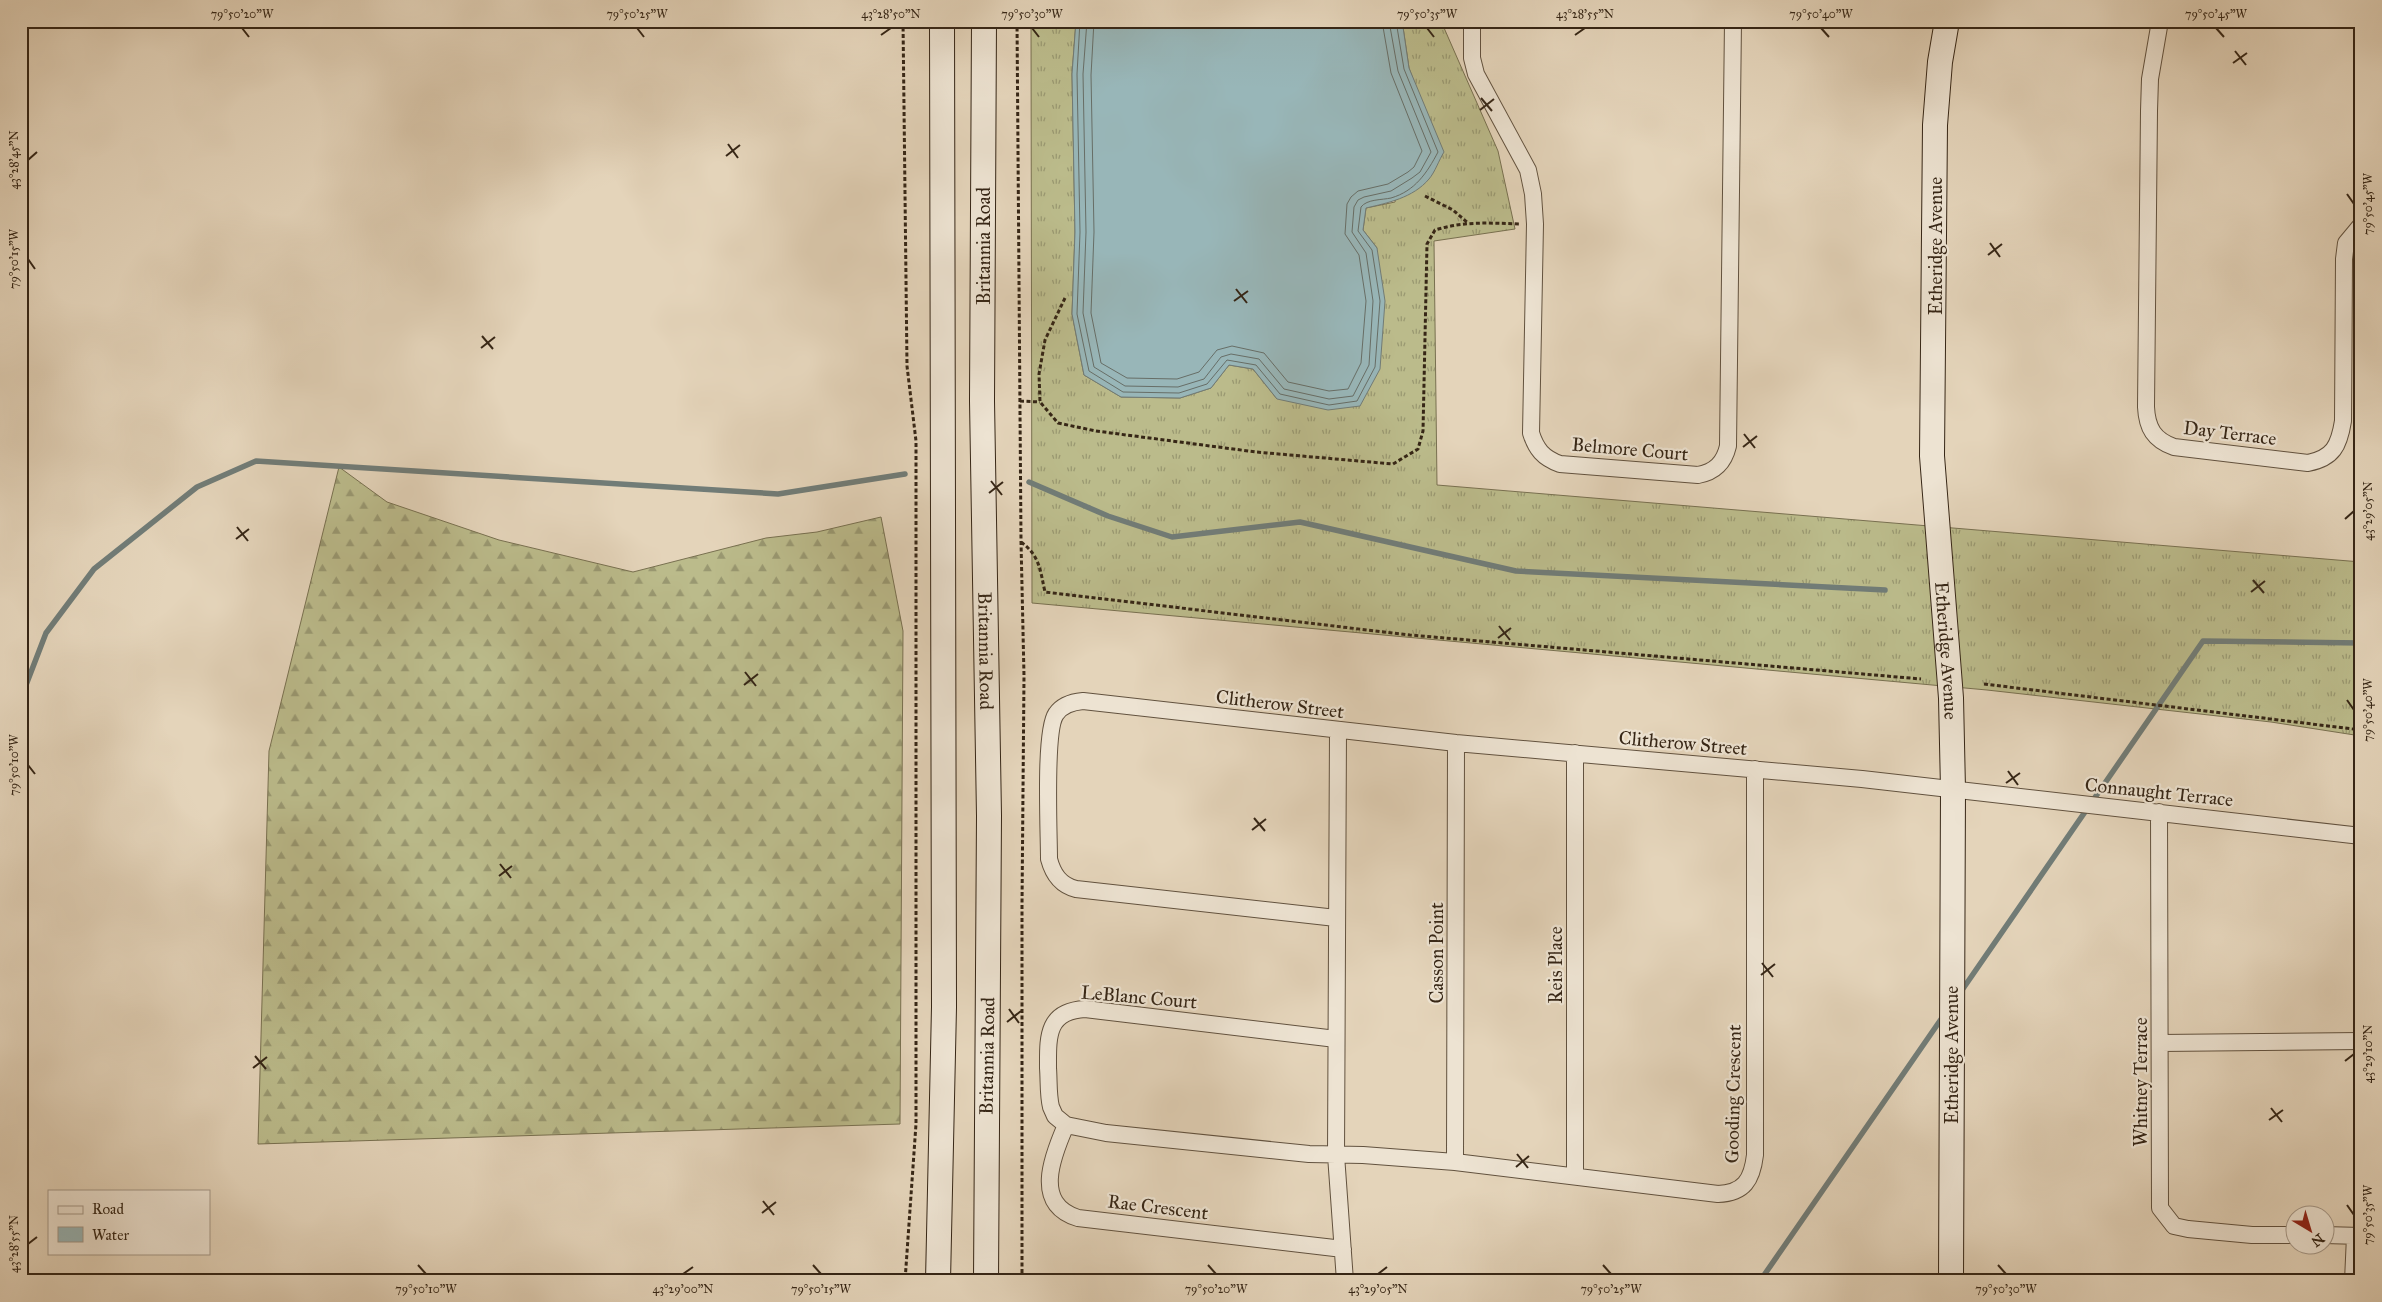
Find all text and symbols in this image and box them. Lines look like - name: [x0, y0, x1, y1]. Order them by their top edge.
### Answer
- text: 79°50'20"W: [211, 7, 274, 21]
- text: 79°50'25"W: [606, 7, 668, 21]
- text: 43°28'50"N: [861, 7, 921, 21]
- text: 79°50'30"W: [1001, 7, 1063, 21]
- text: 79°50'35"W: [1397, 7, 1458, 21]
- text: 43°28'55"N: [1556, 7, 1614, 21]
- text: 79°50'40"W: [1789, 7, 1853, 21]
- text: 79°50'45"W: [2185, 7, 2248, 21]
- text: 43°28'45"N: [7, 130, 21, 190]
- text: 79°50'45"W: [2361, 172, 2375, 235]
- street label: Etheridge Avenue: [1924, 177, 1948, 315]
- street label: Britannia Road: [972, 187, 995, 305]
- text: 79°50'15"W: [7, 228, 21, 289]
- street label: Day Terrace: [2182, 416, 2278, 450]
- street label: Belmore Court: [1571, 432, 1689, 466]
- text: 43°29'05"N: [2361, 481, 2375, 541]
- street label: Etheridge Avenue: [1930, 581, 1963, 720]
- street label: Britannia Road: [974, 592, 999, 711]
- text: 79°50'40"W: [2361, 678, 2375, 742]
- street label: Clitherow Street: [1215, 685, 1346, 723]
- street label: Clitherow Street: [1618, 726, 1748, 760]
- text: 79°50'10"W: [7, 734, 21, 796]
- street label: Connaught Terrace: [2084, 773, 2234, 812]
- street label: Casson Point: [1425, 902, 1448, 1004]
- street label: Reis Place: [1544, 926, 1567, 1004]
- street label: LeBlanc Court: [1080, 980, 1198, 1014]
- street label: Etheridge Avenue: [1940, 986, 1964, 1124]
- street label: Britannia Road: [974, 996, 1000, 1115]
- street label: Whitney Terrace: [2129, 1017, 2152, 1147]
- street label: Gooding Crescent: [1720, 1024, 1747, 1164]
- text: 43°29'10"N: [2361, 1025, 2375, 1083]
- text: 79°50'35"W: [2361, 1184, 2375, 1245]
- street label: Rae Crescent: [1106, 1189, 1210, 1225]
- legend: [48, 1190, 210, 1254]
- text: Road: [92, 1200, 124, 1218]
- north arrow: [2284, 1204, 2334, 1254]
- text: 43°28'55"N: [7, 1215, 21, 1273]
- text: Water: [92, 1226, 129, 1244]
- text: N: [2308, 1229, 2328, 1250]
- text: 79°50'10"W: [395, 1282, 457, 1296]
- text: 43°29'00"N: [653, 1282, 713, 1296]
- text: 79°50'15"W: [791, 1282, 852, 1296]
- text: 79°50'20"W: [1185, 1282, 1248, 1296]
- text: 43°29'05"N: [1348, 1282, 1408, 1296]
- text: 79°50'25"W: [1580, 1282, 1642, 1296]
- text: 79°50'30"W: [1975, 1282, 2037, 1296]

